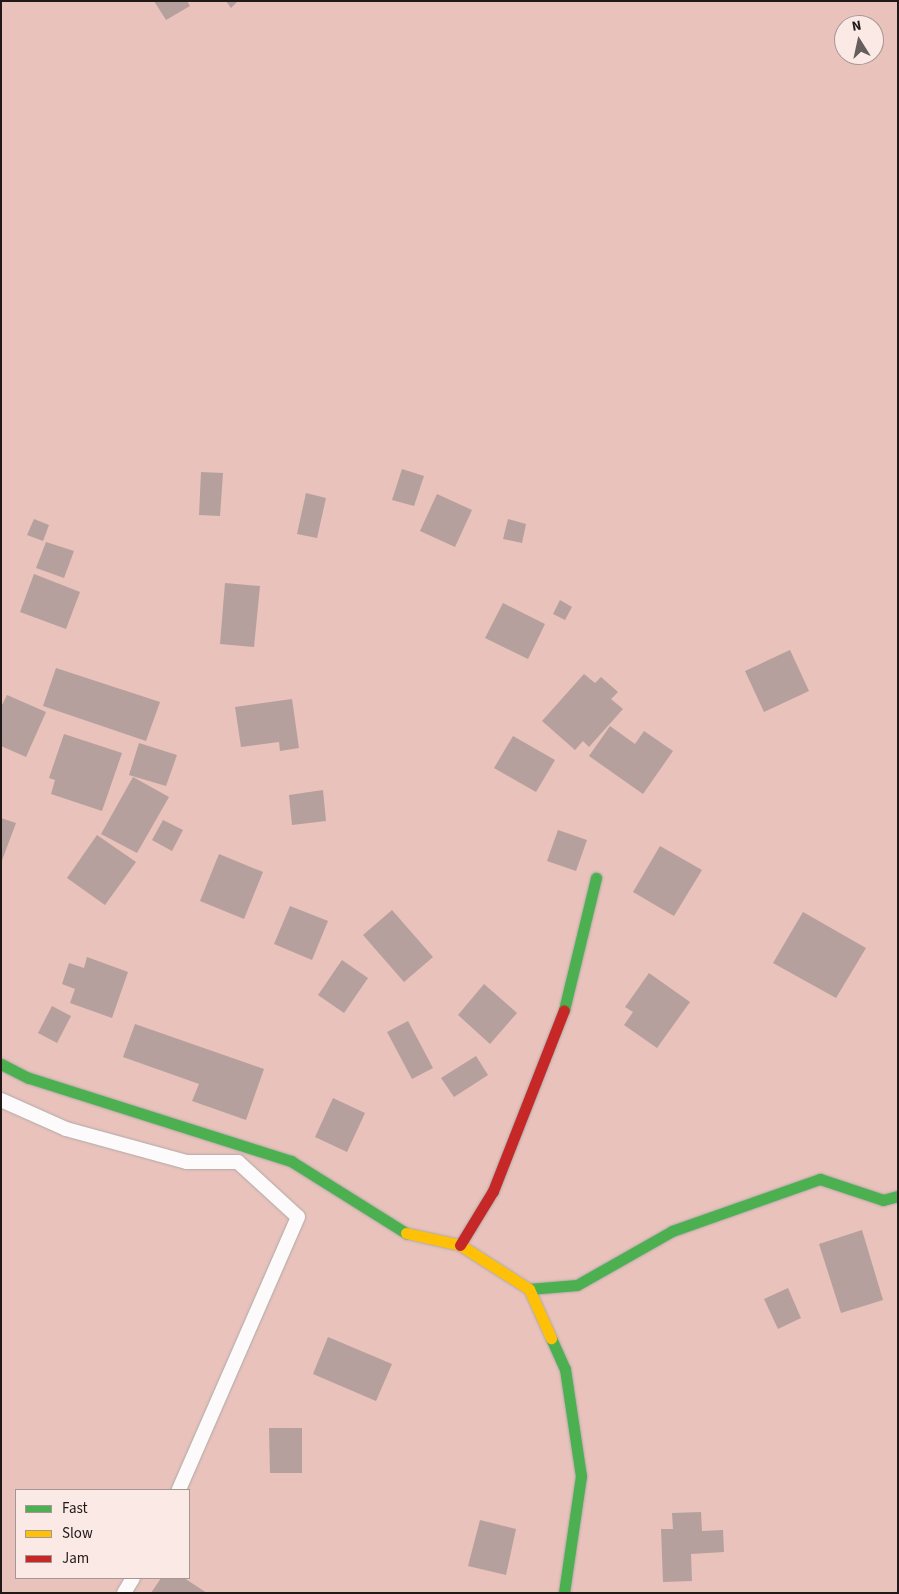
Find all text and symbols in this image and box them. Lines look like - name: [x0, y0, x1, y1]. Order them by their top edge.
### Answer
- north arrow: [834, 15, 884, 65]
- text: N: [850, 16, 863, 37]
- legend: [15, 1489, 190, 1579]
- text: Fast: [62, 1498, 88, 1519]
- text: Slow: [62, 1523, 93, 1544]
- text: Jam: [62, 1548, 89, 1569]

